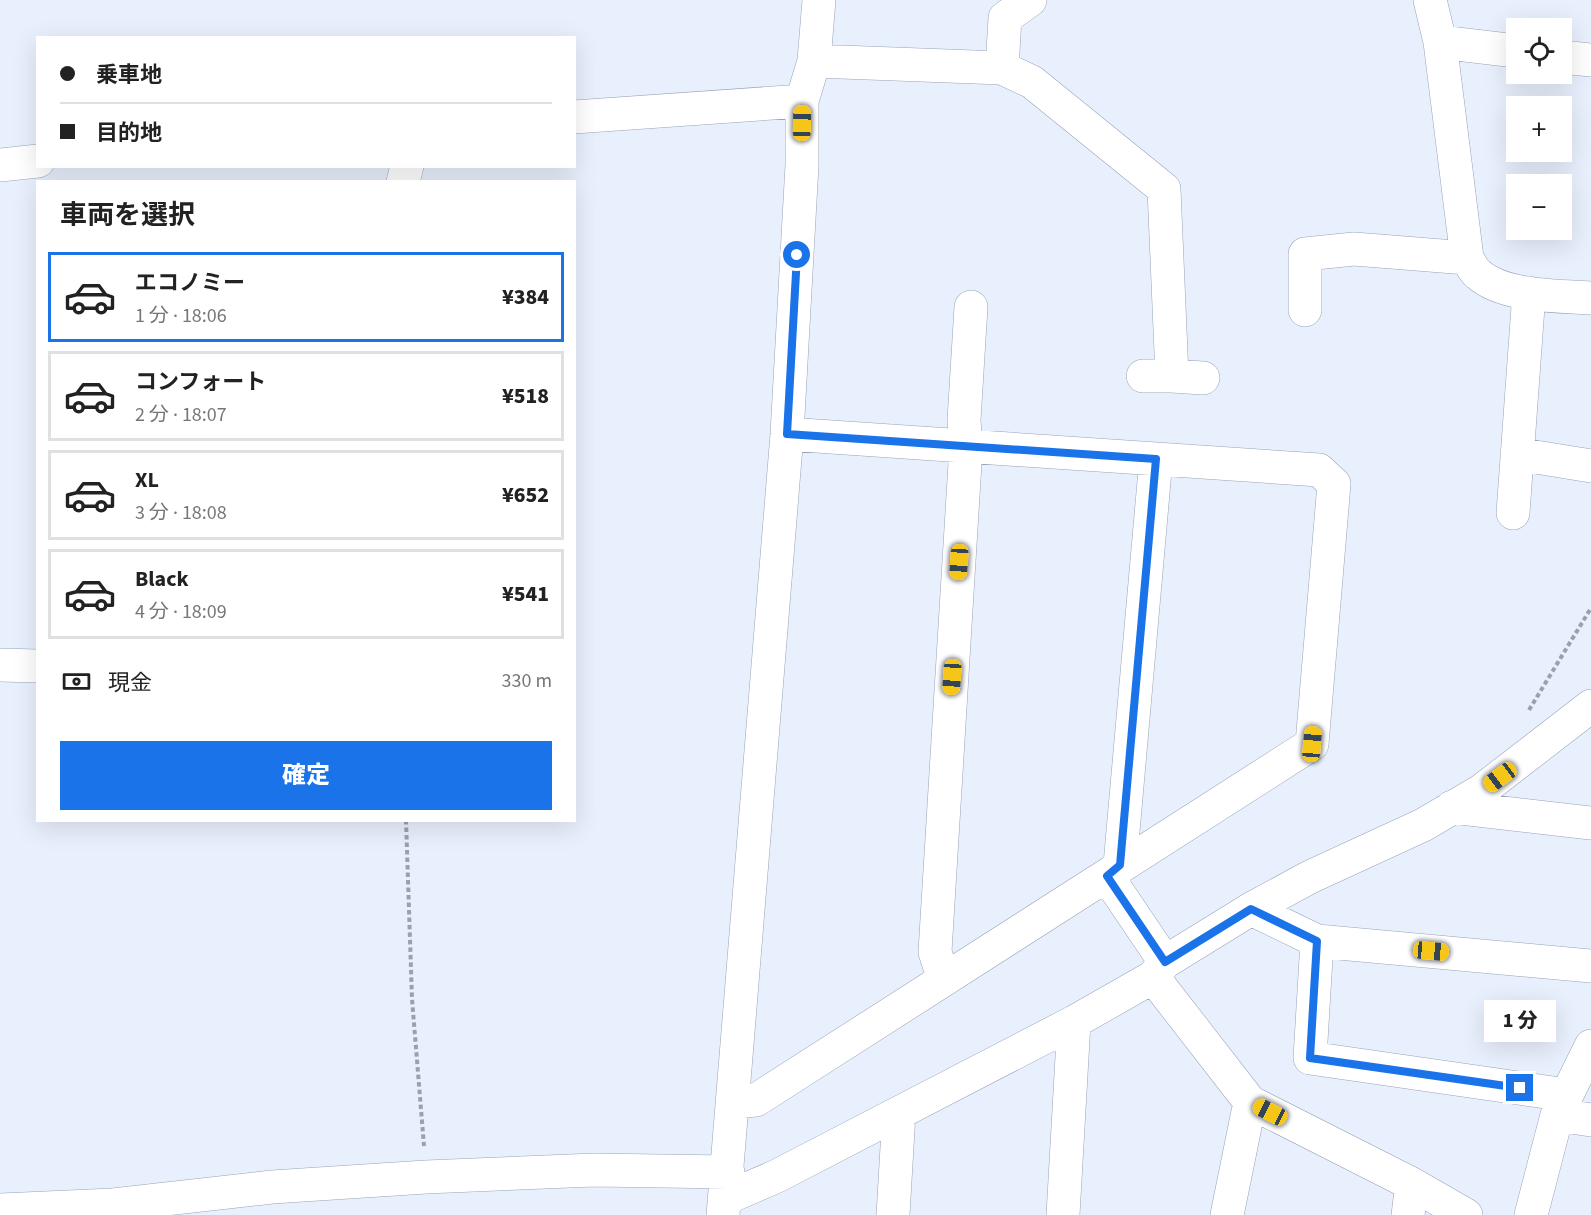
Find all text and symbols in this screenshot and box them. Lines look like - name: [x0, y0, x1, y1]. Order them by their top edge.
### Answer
- map controls: [1506, 18, 1572, 240]
- button: locate: [1506, 18, 1572, 84]
- text: 乗車地: [96, 59, 162, 91]
- button: +: [1506, 96, 1572, 162]
- car: [793, 105, 811, 141]
- text: 目的地: [96, 117, 162, 149]
- button: −: [1506, 174, 1572, 240]
- text: 車両を選択: [60, 196, 195, 235]
- route start: [783, 241, 810, 268]
- text: エコノミー: [135, 267, 245, 299]
- icon: car: [63, 270, 117, 324]
- text: ¥384: [502, 281, 549, 313]
- text: 1 分 · 18:06: [135, 302, 227, 330]
- text: コンフォート: [135, 366, 266, 398]
- icon: car: [63, 369, 117, 423]
- text: ¥518: [502, 380, 549, 412]
- text: 2 分 · 18:07: [135, 401, 227, 429]
- text: XL: [135, 464, 159, 496]
- icon: car: [63, 468, 117, 522]
- text: ¥652: [502, 479, 549, 511]
- text: 3 分 · 18:08: [135, 499, 227, 527]
- car: [949, 543, 969, 581]
- text: Black: [135, 563, 189, 595]
- icon: car: [63, 567, 117, 621]
- text: ¥541: [502, 578, 549, 610]
- text: 4 分 · 18:09: [135, 598, 227, 626]
- car: [942, 658, 962, 696]
- icon: cash: [60, 665, 93, 698]
- text: 現金: [108, 667, 152, 699]
- text: 330 m: [502, 667, 552, 695]
- car: [1301, 725, 1323, 763]
- button: 確定: [60, 741, 552, 810]
- car: [1480, 759, 1520, 795]
- car: [1412, 940, 1450, 962]
- callout: 1 分: [1484, 1001, 1556, 1043]
- text: 1 分: [1503, 1007, 1537, 1035]
- route end: [1506, 1074, 1533, 1101]
- car: [1250, 1096, 1290, 1128]

